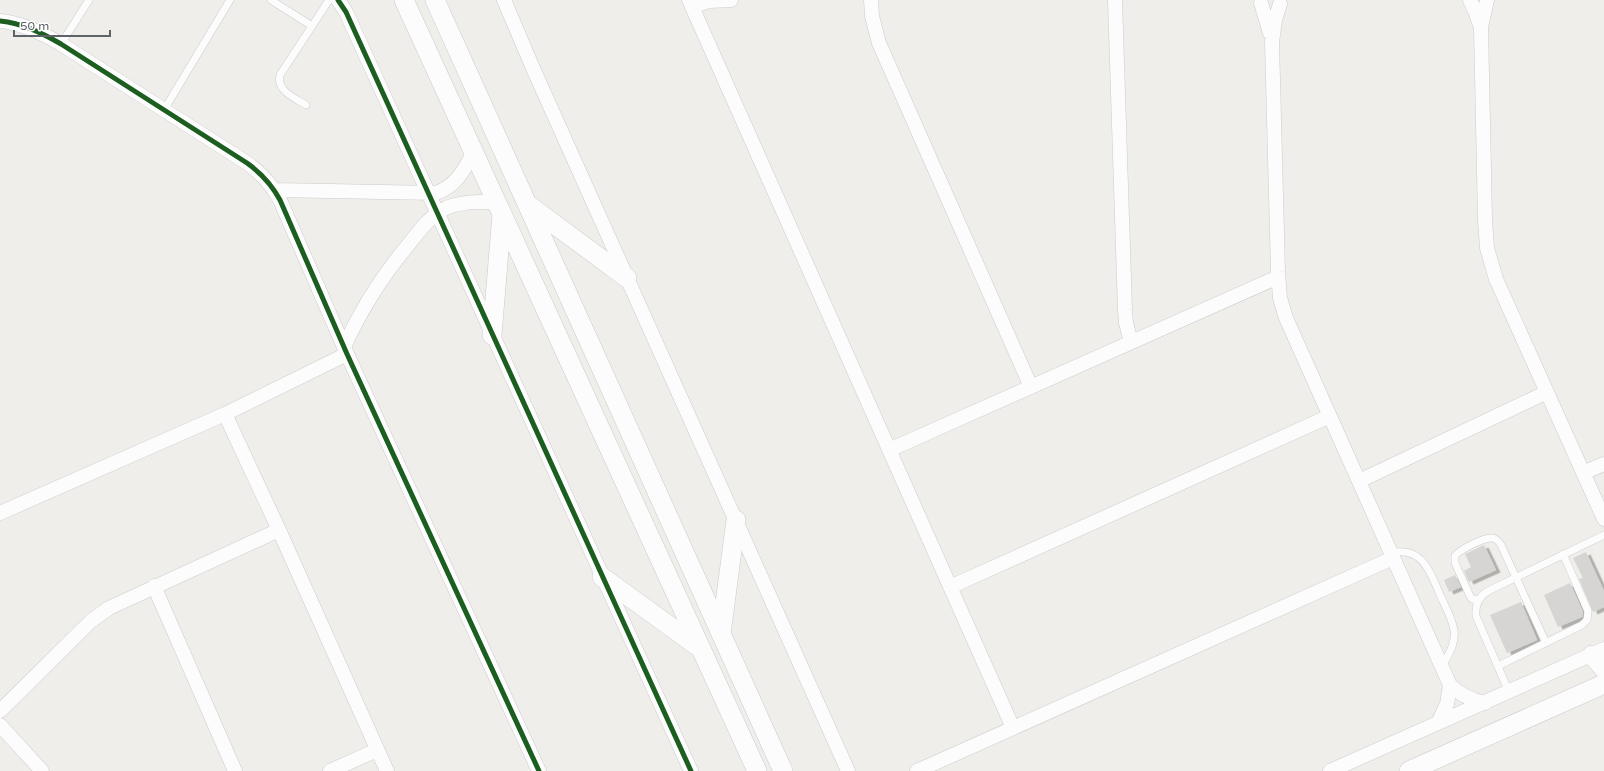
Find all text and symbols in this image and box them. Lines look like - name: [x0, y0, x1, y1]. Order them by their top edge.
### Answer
- scale bar: [14, 12, 110, 38]
- text: 50 m: [20, 19, 49, 33]

